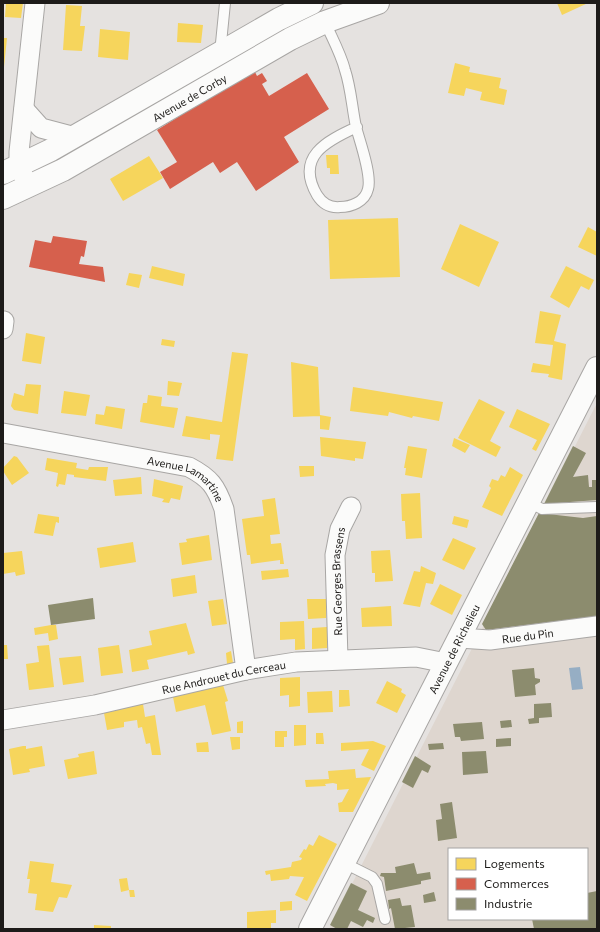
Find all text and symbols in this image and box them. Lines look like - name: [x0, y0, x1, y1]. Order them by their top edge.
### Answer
- street label: Avenue de Corby: [150, 70, 229, 124]
- street label: Avenue Lamartine: [146, 453, 227, 504]
- street label: Rue Georges Brassens: [328, 526, 347, 636]
- street label: Avenue de Richelieu: [425, 602, 482, 695]
- street label: Rue du Pin: [501, 625, 554, 645]
- street label: Rue Androuet du Cerceau: [160, 657, 286, 696]
- legend: [448, 848, 588, 920]
- text: Logements: [484, 856, 545, 870]
- text: Commerces: [484, 876, 549, 890]
- text: Industrie: [484, 896, 532, 910]

